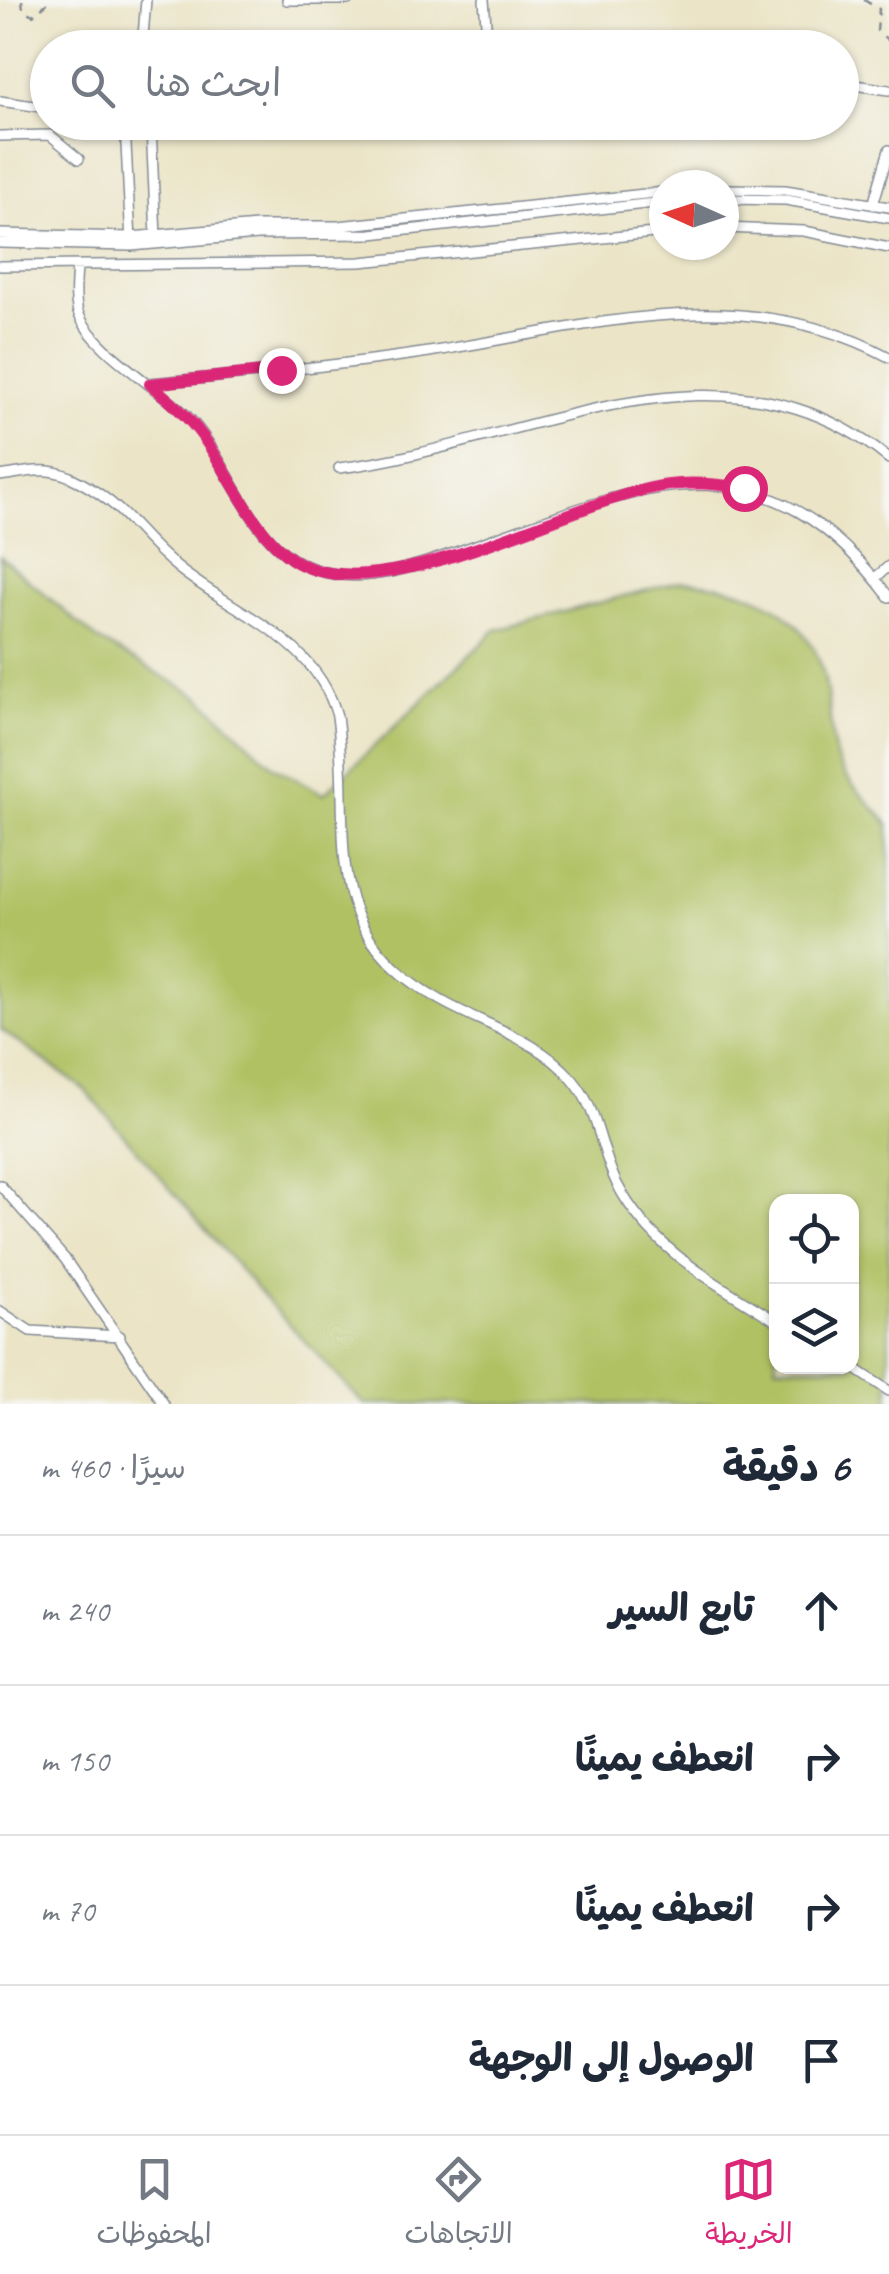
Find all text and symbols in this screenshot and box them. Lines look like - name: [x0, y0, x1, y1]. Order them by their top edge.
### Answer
- search box: [30, 30, 859, 140]
- icon: search: [65, 58, 120, 113]
- text: ابحث هنا: [145, 60, 281, 107]
- north arrow: [649, 170, 739, 260]
- route end: [259, 348, 305, 394]
- route start: [722, 466, 768, 512]
- map controls: [769, 1194, 859, 1374]
- button: locate: [769, 1194, 859, 1284]
- button: layers: [769, 1284, 859, 1374]
- text: 6 دقيقة: [722, 1441, 849, 1494]
- text: سيرًا · 460 m: [40, 1447, 186, 1488]
- icon: ahead: [794, 1583, 849, 1638]
- text: تابع السير: [609, 1585, 754, 1632]
- text: 240 m: [40, 1590, 109, 1631]
- icon: right: [794, 1733, 849, 1788]
- text: انعطف يمينًا: [575, 1735, 754, 1782]
- text: 150 m: [40, 1740, 109, 1781]
- icon: right: [794, 1883, 849, 1938]
- text: انعطف يمينًا: [575, 1885, 754, 1932]
- text: 70 m: [40, 1890, 94, 1931]
- icon: arrive: [794, 2033, 849, 2088]
- text: الوصول إلى الوجهة: [468, 2035, 754, 2082]
- tab: المحفوظات: [96, 2152, 212, 2258]
- tab: الاتجاهات: [404, 2152, 513, 2258]
- tab: الخريطة: [705, 2152, 793, 2258]

